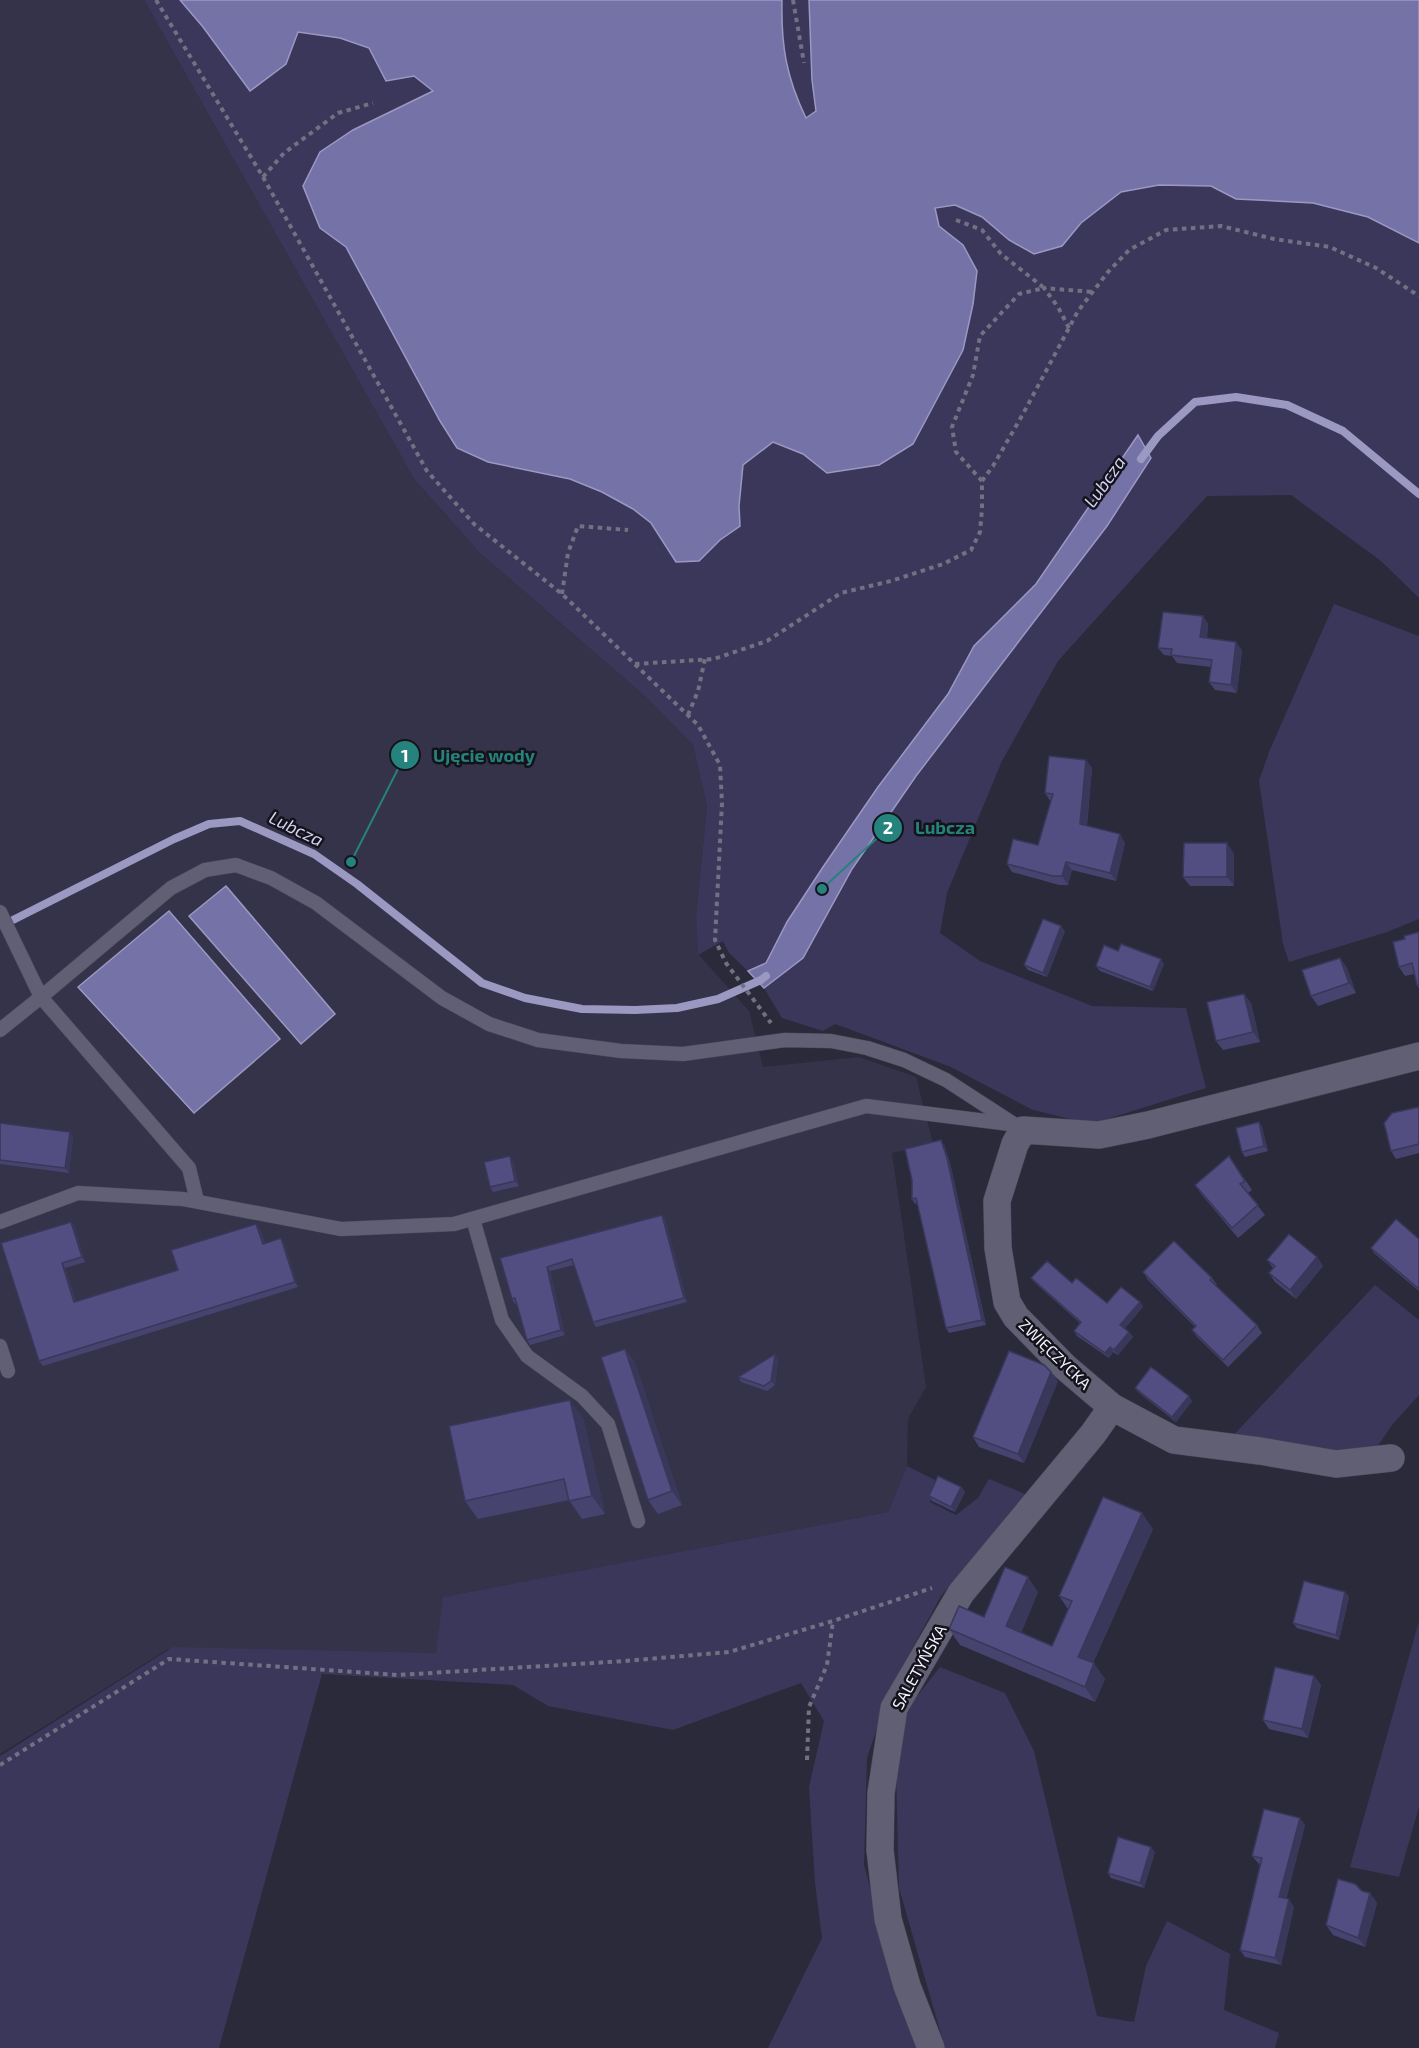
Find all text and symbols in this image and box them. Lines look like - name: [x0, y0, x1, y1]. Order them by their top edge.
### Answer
- water label: Lubcza: [1079, 451, 1130, 511]
- callout: Ujęcie wody: [390, 737, 547, 773]
- text: 1: [401, 744, 409, 766]
- text: Ujęcie wody: [433, 744, 536, 766]
- water label: Lubcza: [266, 806, 327, 851]
- callout: Lubcza: [873, 810, 987, 846]
- text: 2: [883, 816, 893, 838]
- text: Lubcza: [915, 816, 975, 838]
- street label: ZWIĘCZYCKA: [1015, 1315, 1095, 1393]
- street label: SALETYŃSKA: [887, 1621, 950, 1713]

